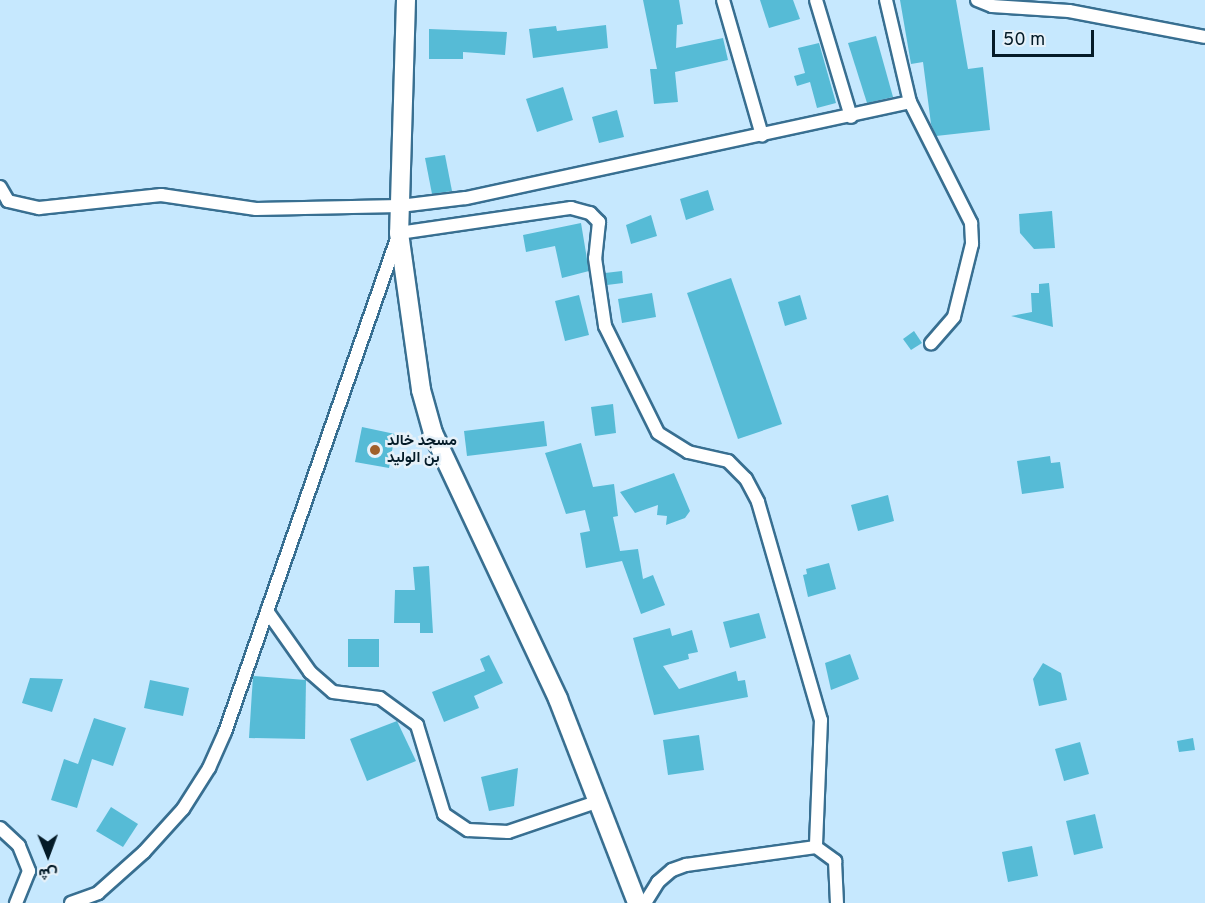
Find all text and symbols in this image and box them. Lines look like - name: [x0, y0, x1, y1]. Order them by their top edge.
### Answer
- scale bar: [995, 18, 1097, 56]
- text: 50 m: [1003, 29, 1045, 52]
- place label: مسجد خالد بن الوليد: [387, 432, 457, 467]
- marker: مسجد خالد بن الوليد: [368, 443, 382, 457]
- north arrow: [18, 825, 78, 885]
- text: ش: [39, 863, 58, 883]

